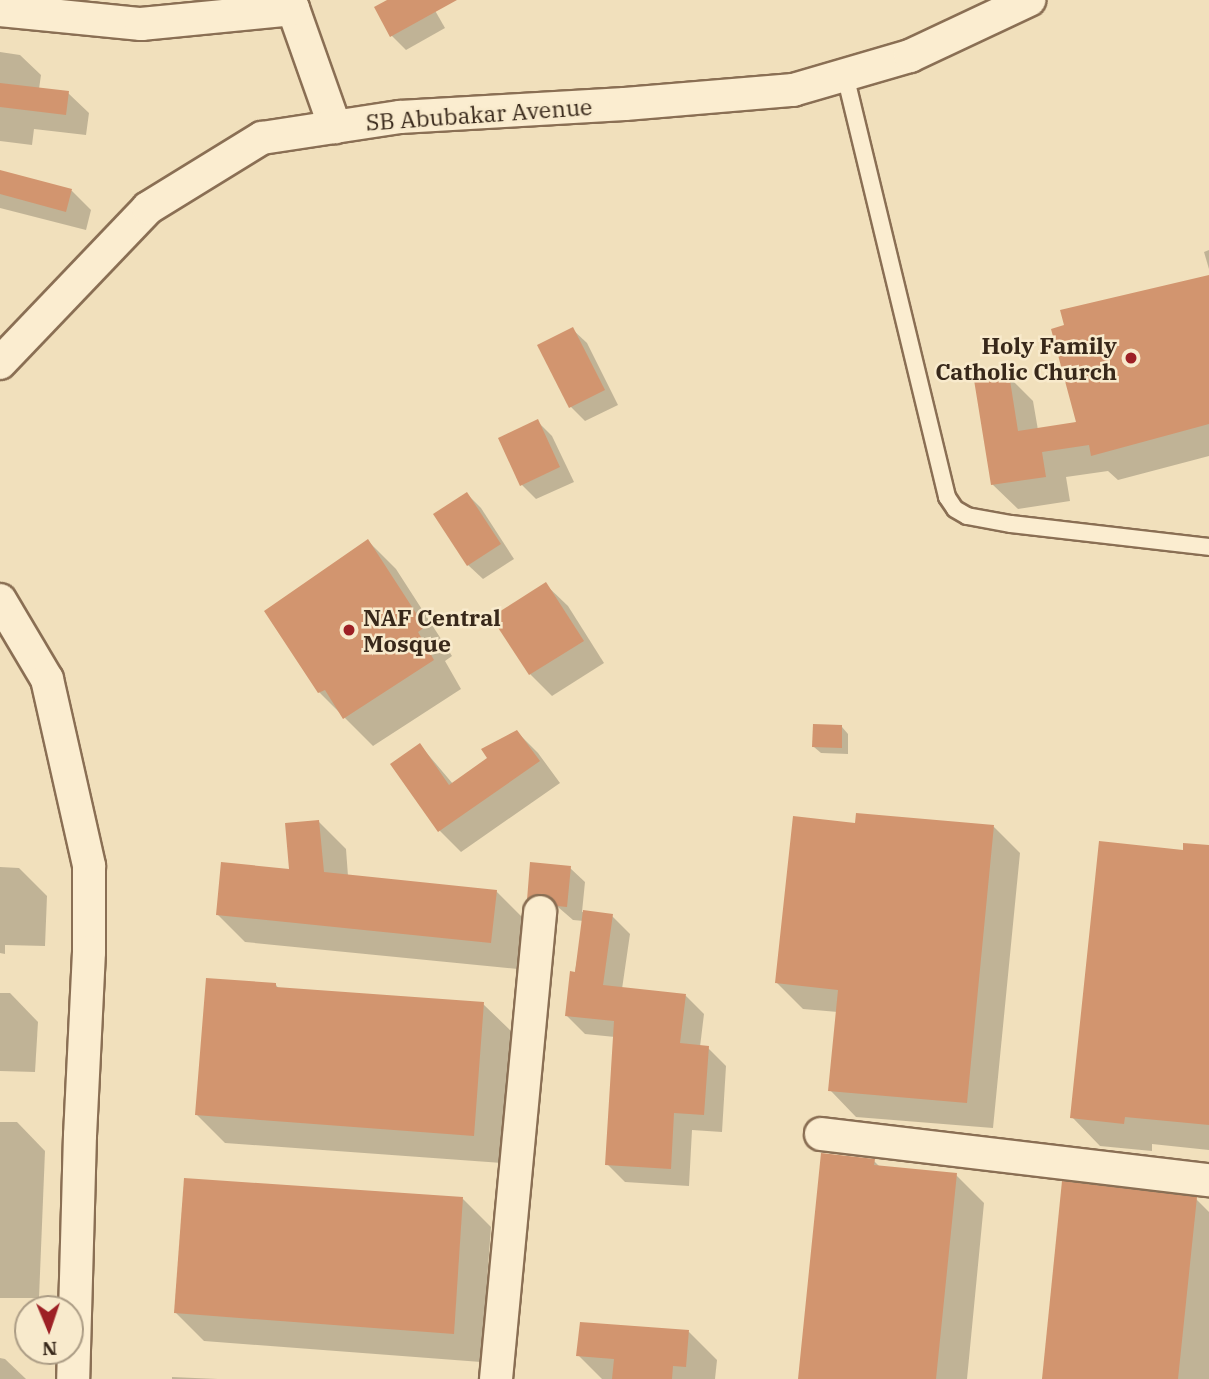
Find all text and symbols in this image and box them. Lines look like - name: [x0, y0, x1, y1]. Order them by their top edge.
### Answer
- street label: SB Abubakar Avenue: [365, 92, 593, 136]
- place label: Holy Family Catholic Church: [935, 331, 1117, 385]
- marker: Holy Family Catholic Church: [1123, 350, 1139, 366]
- place label: NAF Central Mosque: [363, 603, 501, 657]
- marker: NAF Central Mosque: [341, 622, 357, 638]
- north arrow: [14, 1295, 84, 1365]
- text: N: [42, 1337, 58, 1361]

